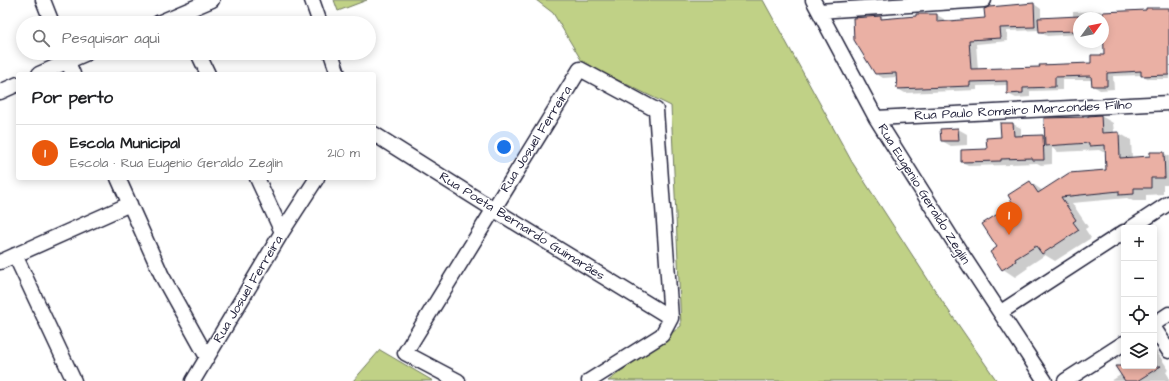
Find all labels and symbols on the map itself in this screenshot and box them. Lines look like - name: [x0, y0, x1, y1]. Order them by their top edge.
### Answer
- north arrow: [1073, 12, 1109, 48]
- street label: Rua Josuel Ferreira: [496, 82, 576, 196]
- street label: Rua Paulo Romeiro Marcondes Filho: [914, 95, 1133, 125]
- street label: Rua Eugenio Geraldo Zeglin: [873, 120, 975, 268]
- your location: [494, 137, 514, 157]
- street label: Rua Poeta Bernardo Guimarães: [436, 168, 609, 285]
- pin: 1: [996, 202, 1022, 235]
- street label: Rua Josuel Ferreira: [209, 232, 287, 346]

